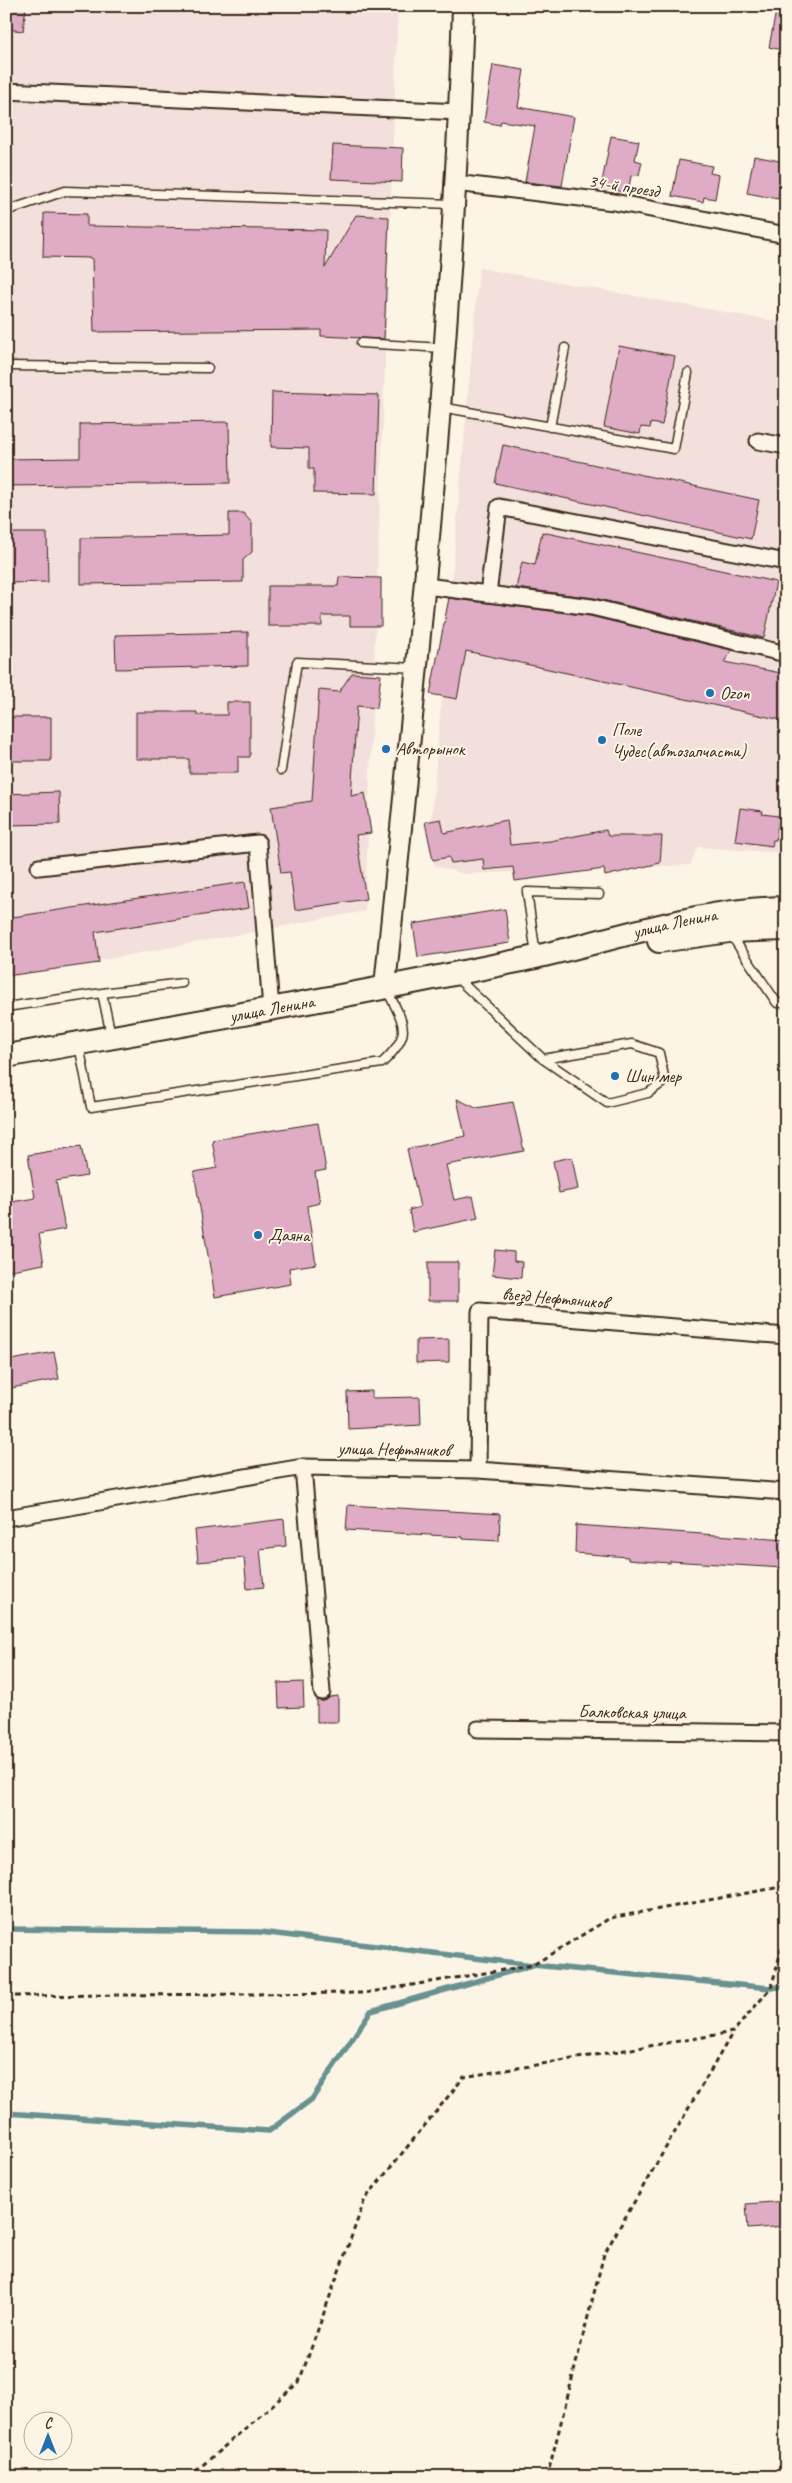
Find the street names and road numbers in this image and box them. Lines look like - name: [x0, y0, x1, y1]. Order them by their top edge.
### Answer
- street label: 34-й проезд: [587, 170, 663, 203]
- street label: улица Ленина: [629, 903, 720, 943]
- street label: улица Ленина: [227, 990, 318, 1027]
- street label: въезд Нефтяников: [501, 1282, 613, 1315]
- street label: улица Нефтяников: [337, 1437, 455, 1461]
- street label: Балковская улица: [578, 1700, 687, 1724]

